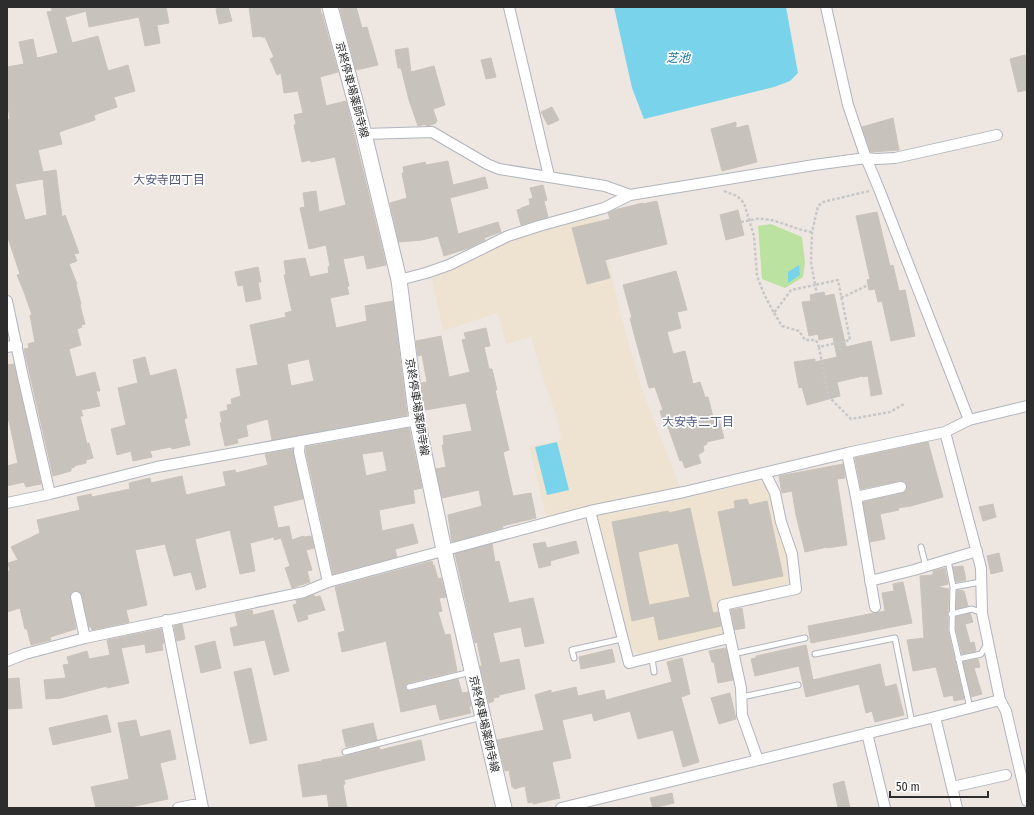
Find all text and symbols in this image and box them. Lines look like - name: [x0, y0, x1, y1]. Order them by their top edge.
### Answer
- street label: 京終停車場薬師寺線: [333, 41, 371, 139]
- water label: 芝池: [666, 51, 691, 65]
- district label: 大安寺四丁目: [133, 173, 205, 187]
- street label: 京終停車場薬師寺線: [403, 357, 431, 457]
- district label: 大安寺二丁目: [662, 415, 734, 429]
- street label: 京終停車場薬師寺線: [467, 674, 501, 774]
- scale bar: [890, 773, 988, 799]
- text: 50 m: [896, 780, 920, 794]

